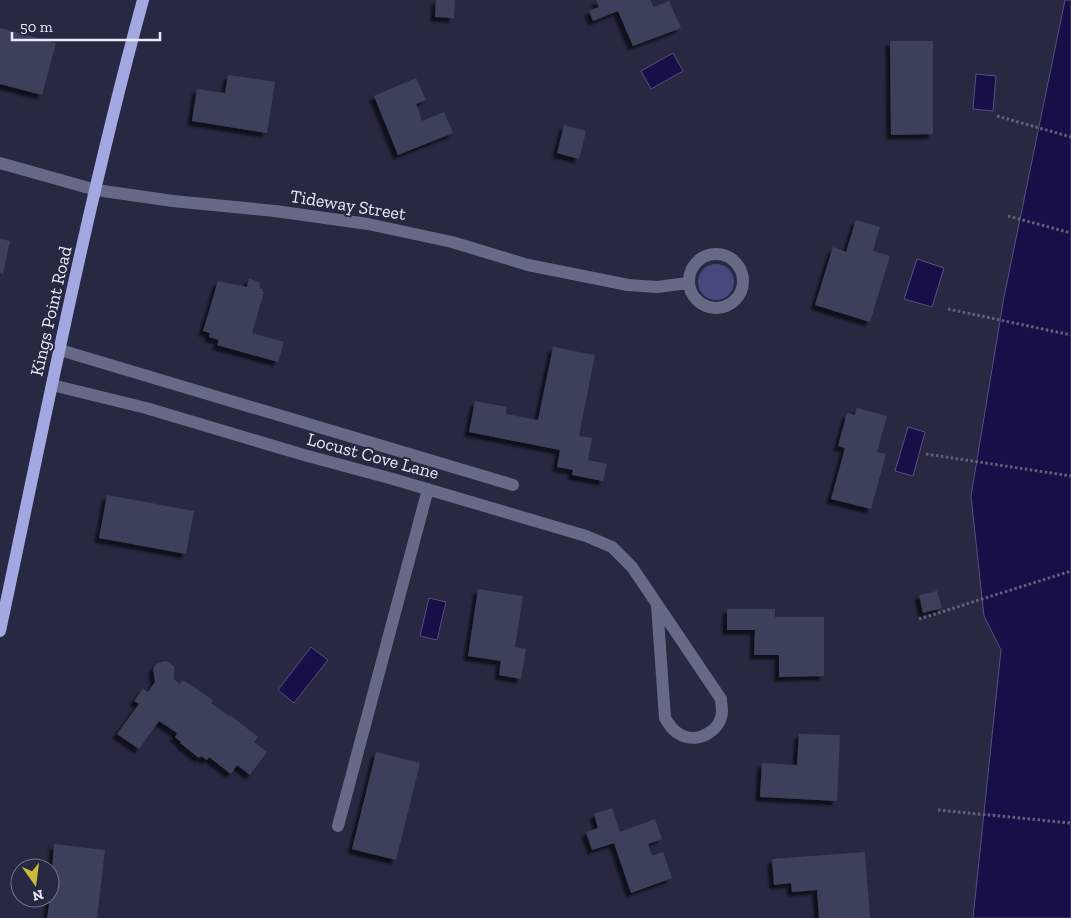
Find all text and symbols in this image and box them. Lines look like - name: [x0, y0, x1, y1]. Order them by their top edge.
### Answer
- scale bar: [12, 10, 160, 42]
- text: 50 m: [20, 18, 53, 36]
- street label: Tideway Street: [289, 185, 408, 225]
- street label: Kings Point Road: [25, 244, 77, 378]
- street label: Locust Cove Lane: [305, 428, 441, 484]
- north arrow: [10, 858, 60, 908]
- text: N: [30, 886, 45, 905]

